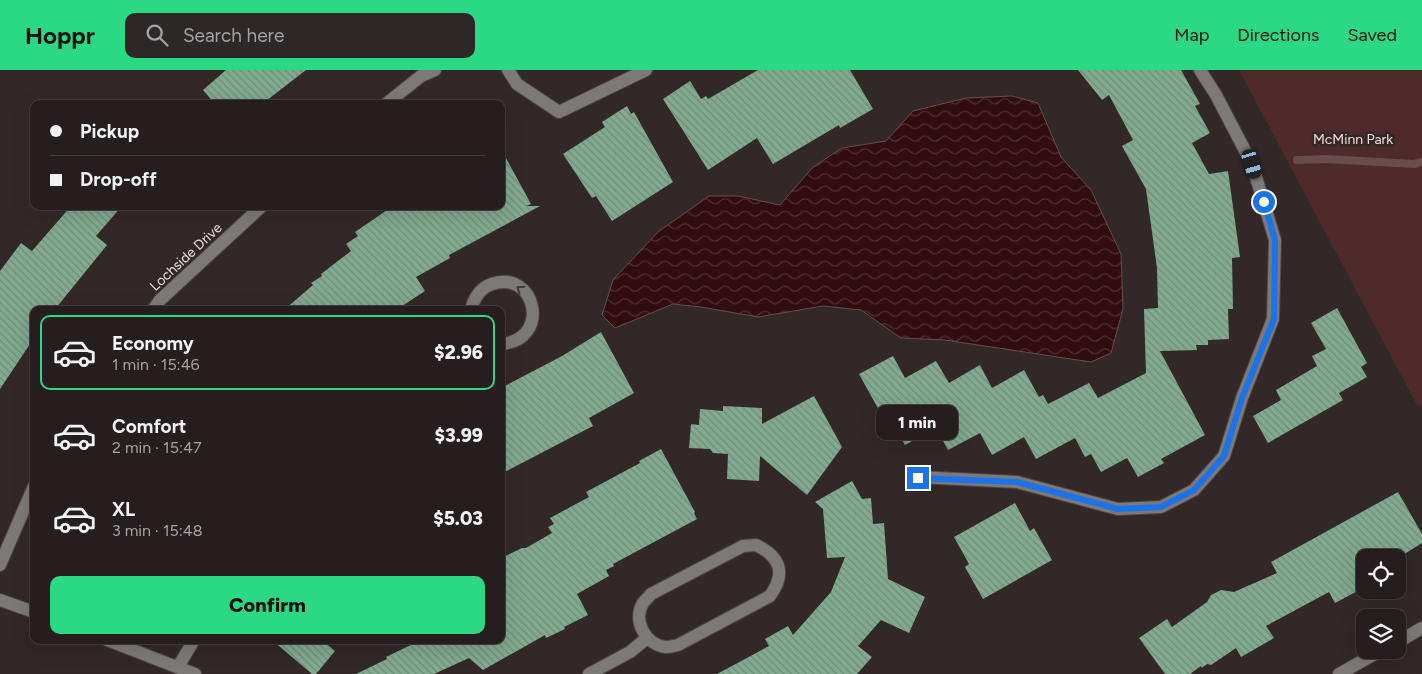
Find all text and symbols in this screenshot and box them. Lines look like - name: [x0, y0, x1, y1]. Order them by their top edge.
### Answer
- search box: [125, 13, 475, 58]
- text: Hoppr: [25, 21, 95, 50]
- icon: search: [143, 21, 171, 49]
- text: Search here: [183, 24, 284, 47]
- text: Map: [1174, 24, 1209, 46]
- text: Directions: [1237, 24, 1319, 46]
- text: Saved: [1347, 24, 1397, 46]
- text: Pickup: [80, 120, 139, 143]
- park label: McMinn Park: [1313, 131, 1393, 148]
- car: [1240, 147, 1263, 181]
- text: Drop-off: [80, 168, 157, 191]
- route start: [1253, 191, 1275, 213]
- street label: Lochside Drive: [146, 219, 226, 295]
- one-way arrow: [516, 286, 525, 295]
- icon: car: [52, 330, 97, 375]
- text: Economy: [112, 332, 194, 355]
- text: $2.96: [434, 341, 483, 364]
- text: 1 min · 15:46: [112, 355, 200, 374]
- callout: 1 min: [877, 406, 959, 440]
- icon: car: [52, 413, 97, 458]
- text: 1 min: [898, 413, 936, 432]
- text: Comfort: [112, 415, 187, 438]
- text: $3.99: [435, 424, 483, 447]
- text: 2 min · 15:47: [112, 438, 202, 457]
- route end: [907, 467, 929, 489]
- icon: car: [52, 496, 97, 541]
- text: XL: [112, 498, 135, 521]
- text: $5.03: [433, 507, 483, 530]
- text: 3 min · 15:48: [112, 521, 203, 540]
- map controls: [1356, 549, 1406, 659]
- button: locate: [1356, 549, 1406, 599]
- button: Confirm: [50, 576, 485, 634]
- button: layers: [1356, 609, 1406, 659]

